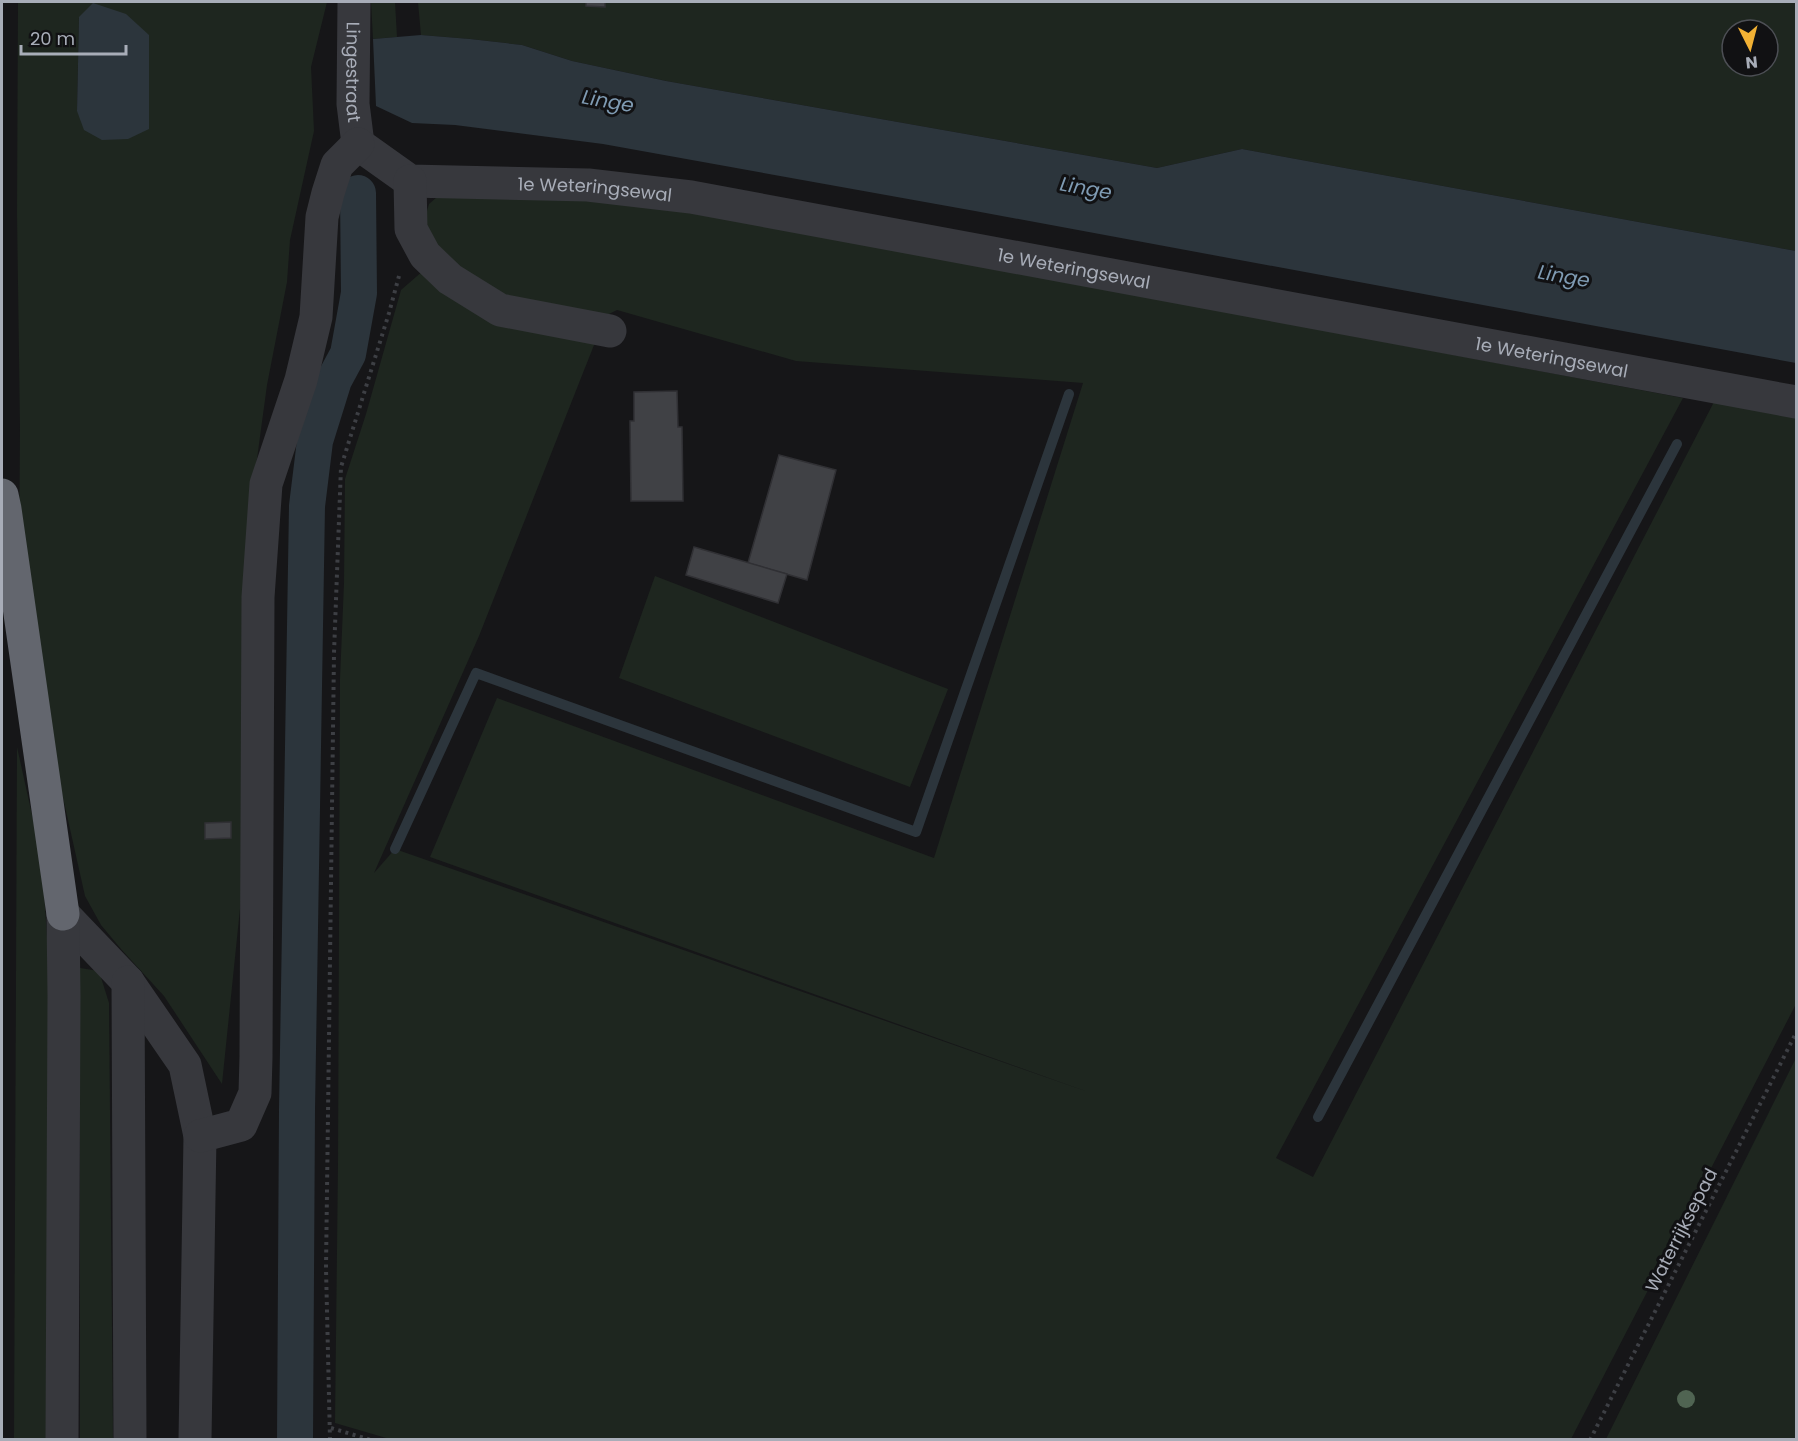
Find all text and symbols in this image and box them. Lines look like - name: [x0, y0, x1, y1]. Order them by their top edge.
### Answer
- scale bar: [21, 18, 126, 56]
- north arrow: [1720, 18, 1780, 78]
- street label: Lingestraat: [341, 22, 368, 124]
- text: 20 m: [30, 26, 75, 51]
- text: N: [1744, 50, 1759, 74]
- water label: Linge: [580, 83, 636, 119]
- water label: Linge: [1058, 170, 1114, 206]
- street label: 1e Weteringsewal: [517, 171, 674, 207]
- street label: 1e Weteringsewal: [995, 242, 1152, 294]
- water label: Linge: [1536, 258, 1592, 294]
- street label: 1e Weteringsewal: [1473, 330, 1630, 383]
- street label: Waterrijksepad: [1639, 1164, 1723, 1296]

